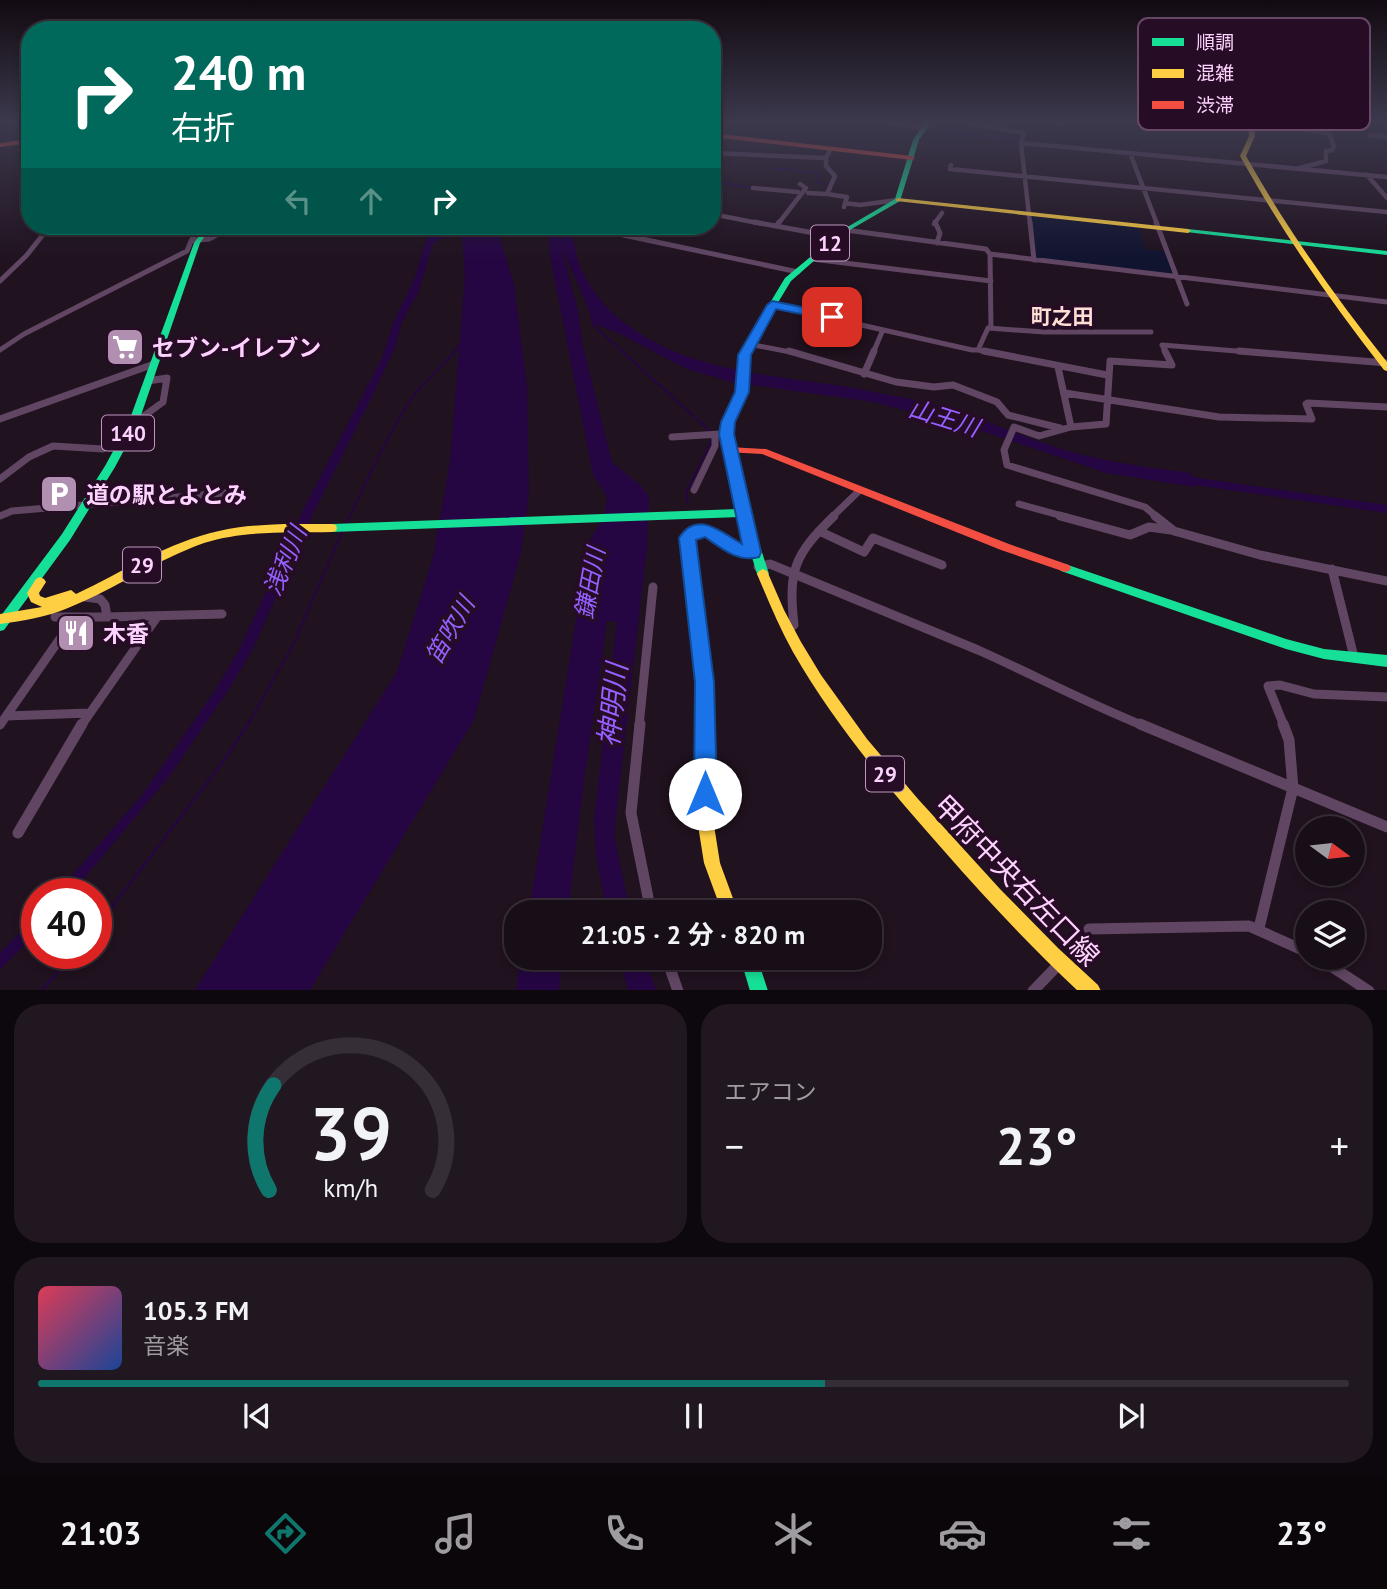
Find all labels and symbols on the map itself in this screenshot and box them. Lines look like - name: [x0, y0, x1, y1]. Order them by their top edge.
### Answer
- legend: [1138, 18, 1370, 130]
- text: 順調: [1196, 30, 1234, 54]
- text: 混雑: [1196, 61, 1234, 85]
- text: 渋滞: [1196, 93, 1234, 117]
- road number: 12: [811, 226, 849, 260]
- pin: [802, 287, 862, 347]
- district label: 町之田: [1031, 303, 1094, 330]
- supermarket icon: セブン-イレブン: [104, 326, 146, 368]
- place label: セブン-イレブン: [152, 333, 321, 362]
- water label: 山王川: [905, 393, 986, 444]
- road number: 140: [102, 416, 154, 450]
- parking icon: 道の駅とよとみ: [38, 473, 80, 515]
- place label: 道の駅とよとみ: [86, 480, 247, 509]
- water label: 浅利川: [257, 519, 315, 600]
- water label: 鎌田川: [568, 542, 612, 621]
- road number: 29: [123, 548, 161, 582]
- water label: 笛吹川: [419, 588, 483, 669]
- restaurant icon: 木香: [55, 612, 97, 654]
- place label: 木香: [103, 619, 149, 648]
- water label: 神明川: [589, 658, 635, 749]
- road number: 29: [866, 756, 904, 792]
- position arrow: [668, 757, 742, 831]
- street label: 甲府中央右左口線: [926, 787, 1108, 973]
- north arrow: [1295, 816, 1365, 886]
- speed limit sign: 40: [21, 878, 112, 969]

